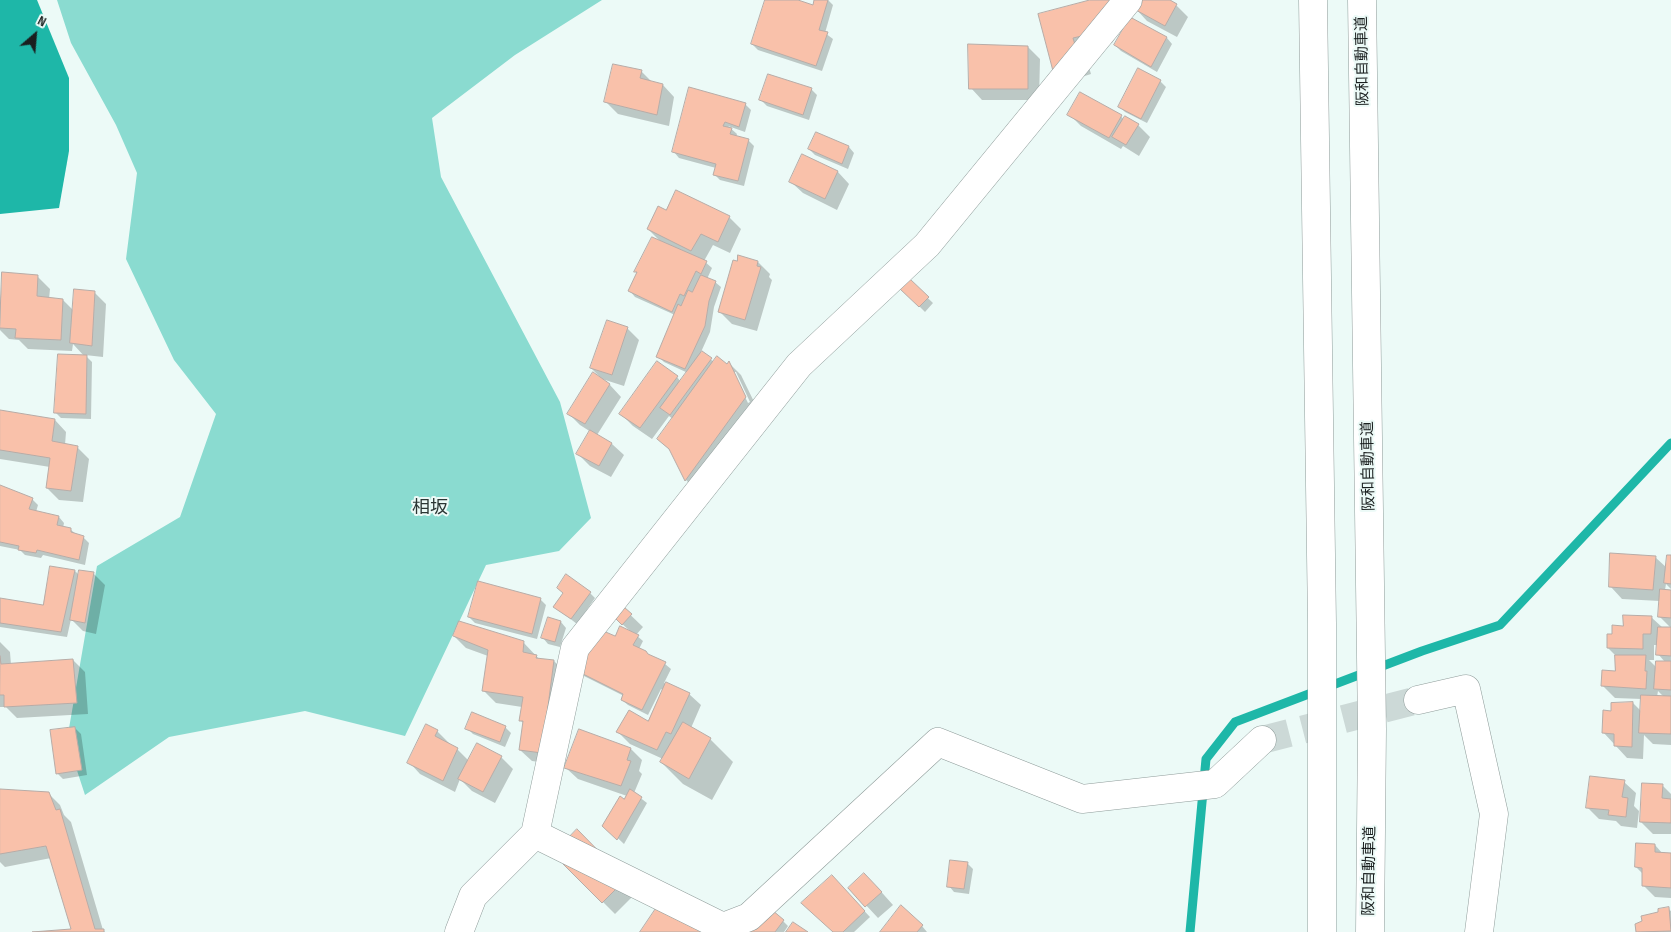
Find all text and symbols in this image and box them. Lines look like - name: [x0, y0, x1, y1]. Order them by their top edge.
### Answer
- north arrow: [10, 10, 60, 60]
- text: N: [35, 12, 49, 30]
- street label: 阪和自動車道: [1353, 16, 1373, 106]
- street label: 阪和自動車道: [1359, 421, 1379, 511]
- district label: 相坂: [412, 497, 448, 519]
- street label: 阪和自動車道: [1360, 826, 1380, 916]

